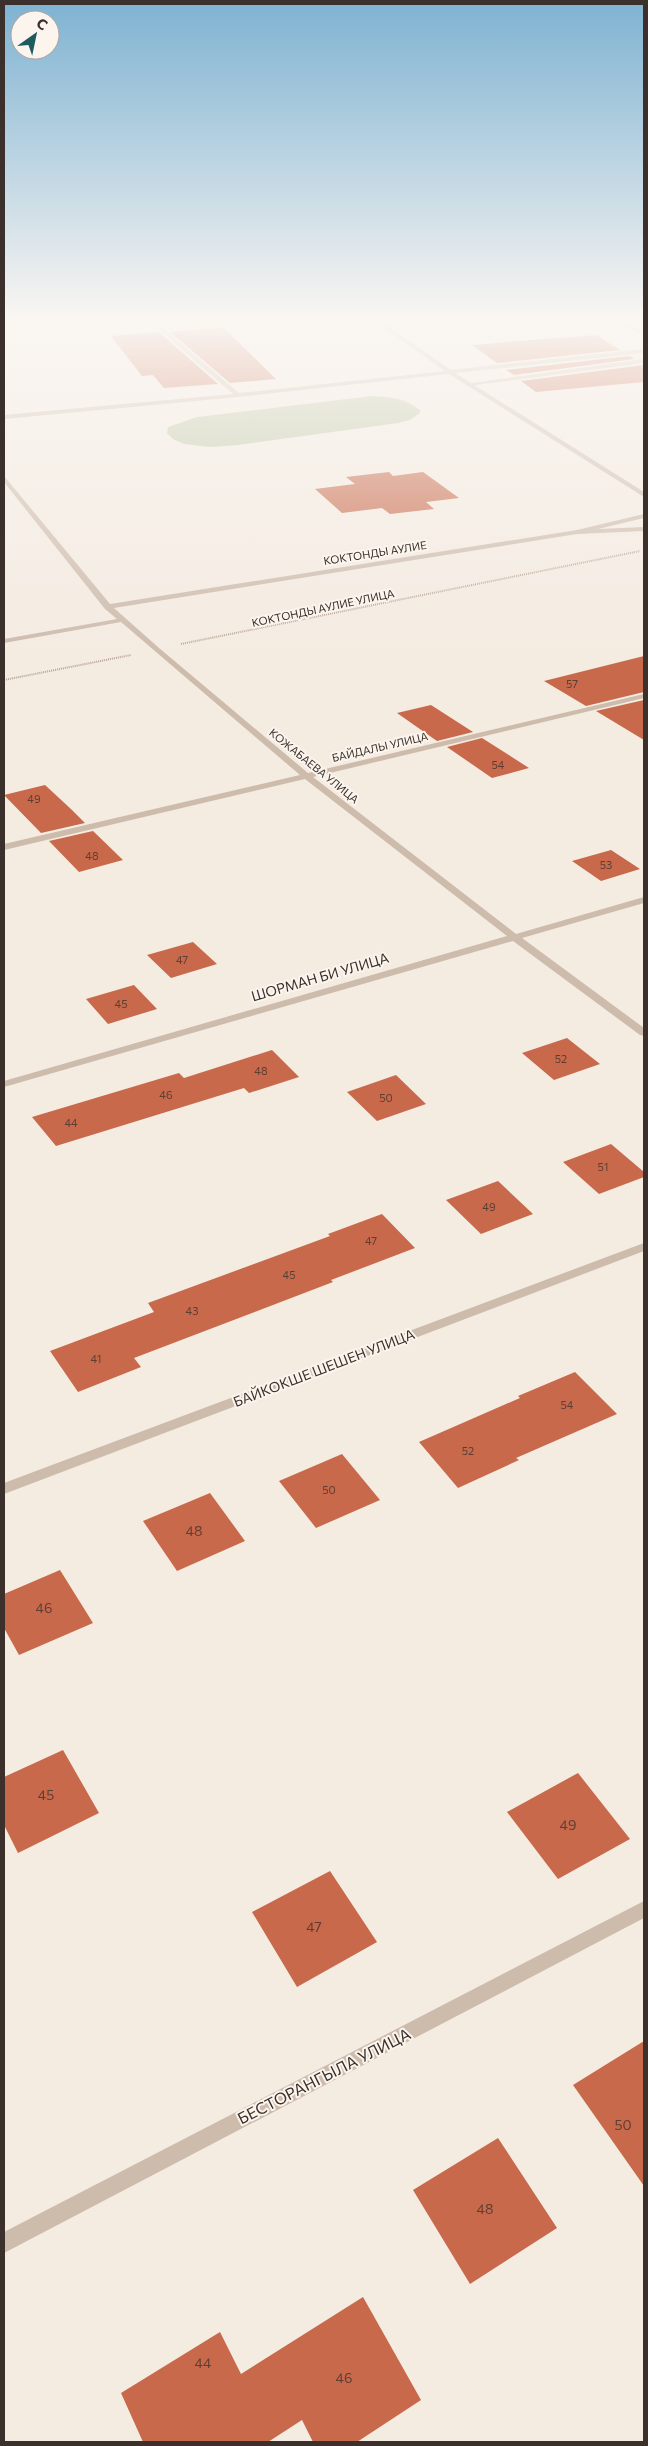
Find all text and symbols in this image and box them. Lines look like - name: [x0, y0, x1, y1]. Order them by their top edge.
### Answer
- north arrow: [10, 10, 60, 60]
- text: С: [34, 14, 51, 33]
- street label: КОКТОНДЫ АУЛИЕ: [322, 538, 427, 567]
- street label: КОКТОНДЫ АУЛИЕ УЛИЦА: [250, 586, 396, 629]
- house number: 57: [566, 677, 578, 690]
- street label: КОЖАБАЕВА УЛИЦА: [267, 726, 362, 806]
- street label: БАЙДАЛЫ УЛИЦА: [330, 728, 430, 764]
- house number: 54: [492, 758, 505, 771]
- house number: 49: [27, 792, 41, 805]
- house number: 48: [85, 849, 99, 862]
- house number: 53: [600, 858, 612, 871]
- street label: ШОРМАН БИ УЛИЦА: [249, 949, 391, 1004]
- house number: 47: [176, 953, 188, 966]
- house number: 45: [115, 997, 127, 1010]
- house number: 52: [555, 1052, 567, 1065]
- house number: 48: [254, 1064, 268, 1077]
- house number: 46: [159, 1088, 173, 1101]
- house number: 50: [379, 1091, 393, 1104]
- house number: 44: [64, 1116, 78, 1129]
- house number: 51: [597, 1160, 609, 1173]
- house number: 49: [482, 1200, 496, 1213]
- house number: 47: [365, 1234, 377, 1247]
- house number: 45: [283, 1268, 295, 1281]
- house number: 43: [186, 1304, 198, 1317]
- street label: БАЙКОКШЕ ШЕШЕН УЛИЦА: [231, 1325, 417, 1410]
- house number: 41: [91, 1352, 101, 1365]
- house number: 54: [561, 1398, 574, 1411]
- house number: 52: [462, 1444, 474, 1457]
- house number: 50: [322, 1483, 336, 1496]
- house number: 48: [186, 1522, 202, 1539]
- house number: 46: [36, 1599, 52, 1616]
- house number: 45: [38, 1786, 54, 1803]
- house number: 49: [560, 1816, 576, 1833]
- house number: 47: [306, 1918, 322, 1935]
- street label: БЕСТОРАНГЫЛА УЛИЦА: [234, 2024, 413, 2128]
- house number: 50: [614, 2116, 632, 2133]
- house number: 48: [477, 2200, 493, 2217]
- house number: 44: [195, 2354, 212, 2371]
- house number: 46: [336, 2369, 352, 2386]

